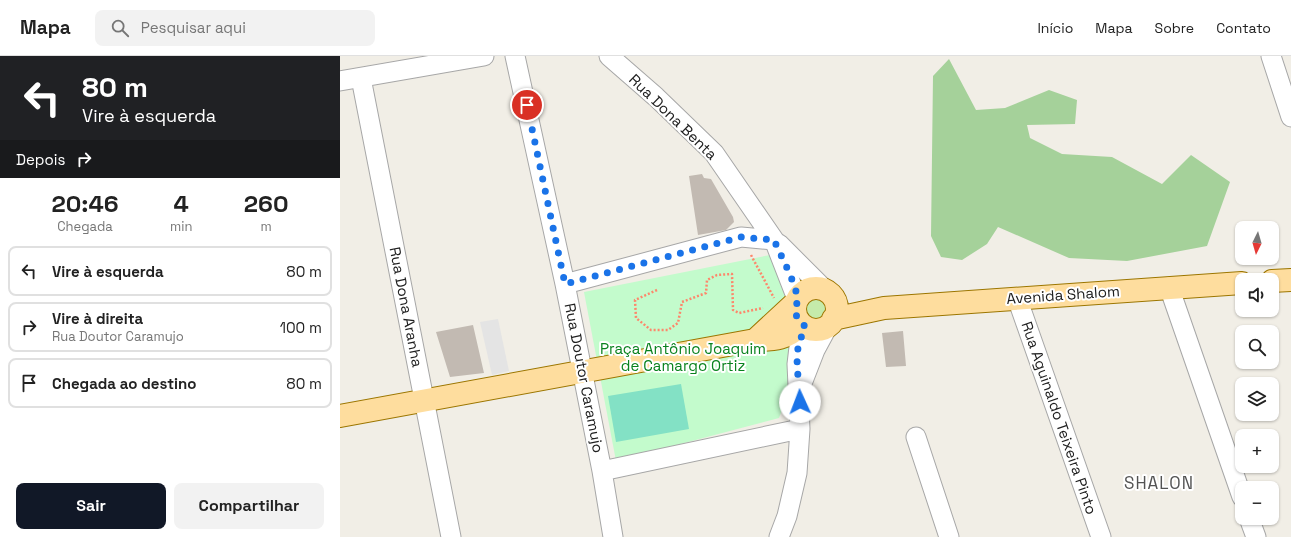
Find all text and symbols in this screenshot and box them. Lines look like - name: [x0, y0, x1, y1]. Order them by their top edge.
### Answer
- search box: [95, 10, 375, 46]
- text: Mapa: [20, 15, 71, 40]
- icon: search: [109, 17, 131, 39]
- text: Pesquisar aqui: [141, 18, 246, 37]
- text: Início: [1037, 19, 1073, 37]
- text: Mapa: [1095, 19, 1133, 37]
- text: Sobre: [1155, 19, 1194, 37]
- text: Contato: [1216, 19, 1271, 37]
- text: 80 m: [82, 69, 148, 105]
- street label: Rua Dona Benta: [625, 70, 722, 164]
- icon: left: [16, 72, 68, 124]
- pin: [510, 88, 544, 122]
- icon: arrive: [516, 94, 538, 116]
- text: Vire à esquerda: [82, 104, 216, 127]
- icon: right: [73, 148, 95, 170]
- text: Depois: [16, 150, 65, 169]
- text: 20:46: [51, 188, 119, 219]
- text: 4: [174, 188, 189, 219]
- text: 260: [244, 188, 289, 219]
- text: Chegada: [57, 218, 113, 235]
- text: min: [170, 218, 192, 235]
- text: m: [261, 218, 272, 235]
- north arrow: [1235, 221, 1279, 265]
- map controls: [1235, 221, 1279, 525]
- street label: Rua Dona Aranha: [385, 245, 428, 369]
- icon: left: [18, 260, 40, 282]
- text: Vire à esquerda: [52, 262, 164, 281]
- text: 80 m: [286, 262, 322, 281]
- button: sound: [1235, 273, 1279, 317]
- street label: Avenida Shalom: [1006, 281, 1120, 308]
- street label: Rua Doutor Caramujo: [561, 301, 608, 454]
- text: Vire à direita: [52, 309, 143, 328]
- icon: right: [18, 316, 40, 338]
- text: 100 m: [280, 318, 322, 337]
- street label: Rua Aguinaldo Teixeira Pinto: [1017, 319, 1102, 517]
- button: search: [1235, 325, 1279, 369]
- text: Rua Doutor Caramujo: [52, 328, 184, 345]
- park label: Praça Antônio Joaquim de Camargo Ortiz: [600, 339, 766, 375]
- icon: arrive: [18, 372, 40, 394]
- text: Chegada ao destino: [52, 374, 196, 393]
- text: 80 m: [286, 374, 322, 393]
- button: layers: [1235, 377, 1279, 421]
- position arrow: [779, 381, 821, 423]
- button: +: [1235, 429, 1279, 473]
- district label: SHALON: [1124, 472, 1194, 494]
- button: −: [1235, 481, 1279, 525]
- button: Sair: [16, 483, 166, 529]
- button: Compartilhar: [174, 483, 324, 529]

